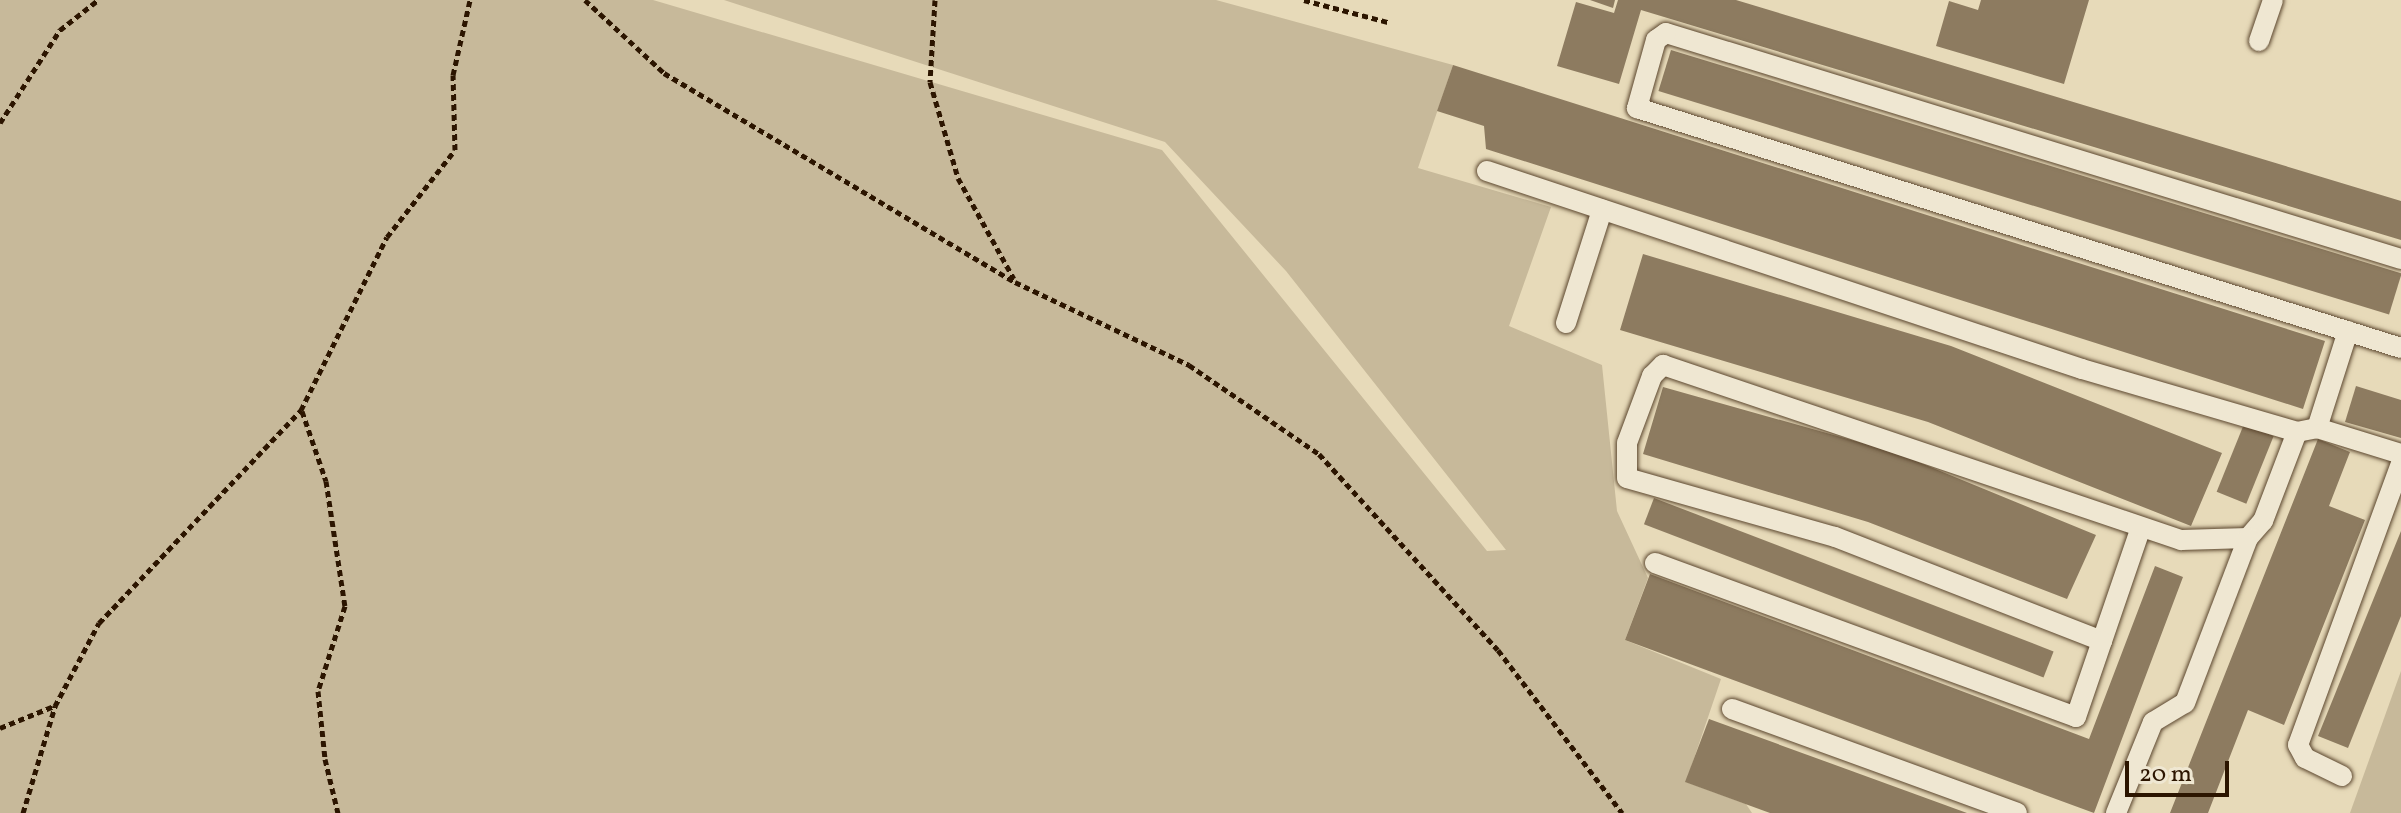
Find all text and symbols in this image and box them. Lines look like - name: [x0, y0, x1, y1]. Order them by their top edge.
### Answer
- scale bar: [2129, 745, 2233, 795]
- text: 20 m: [2139, 758, 2192, 792]

